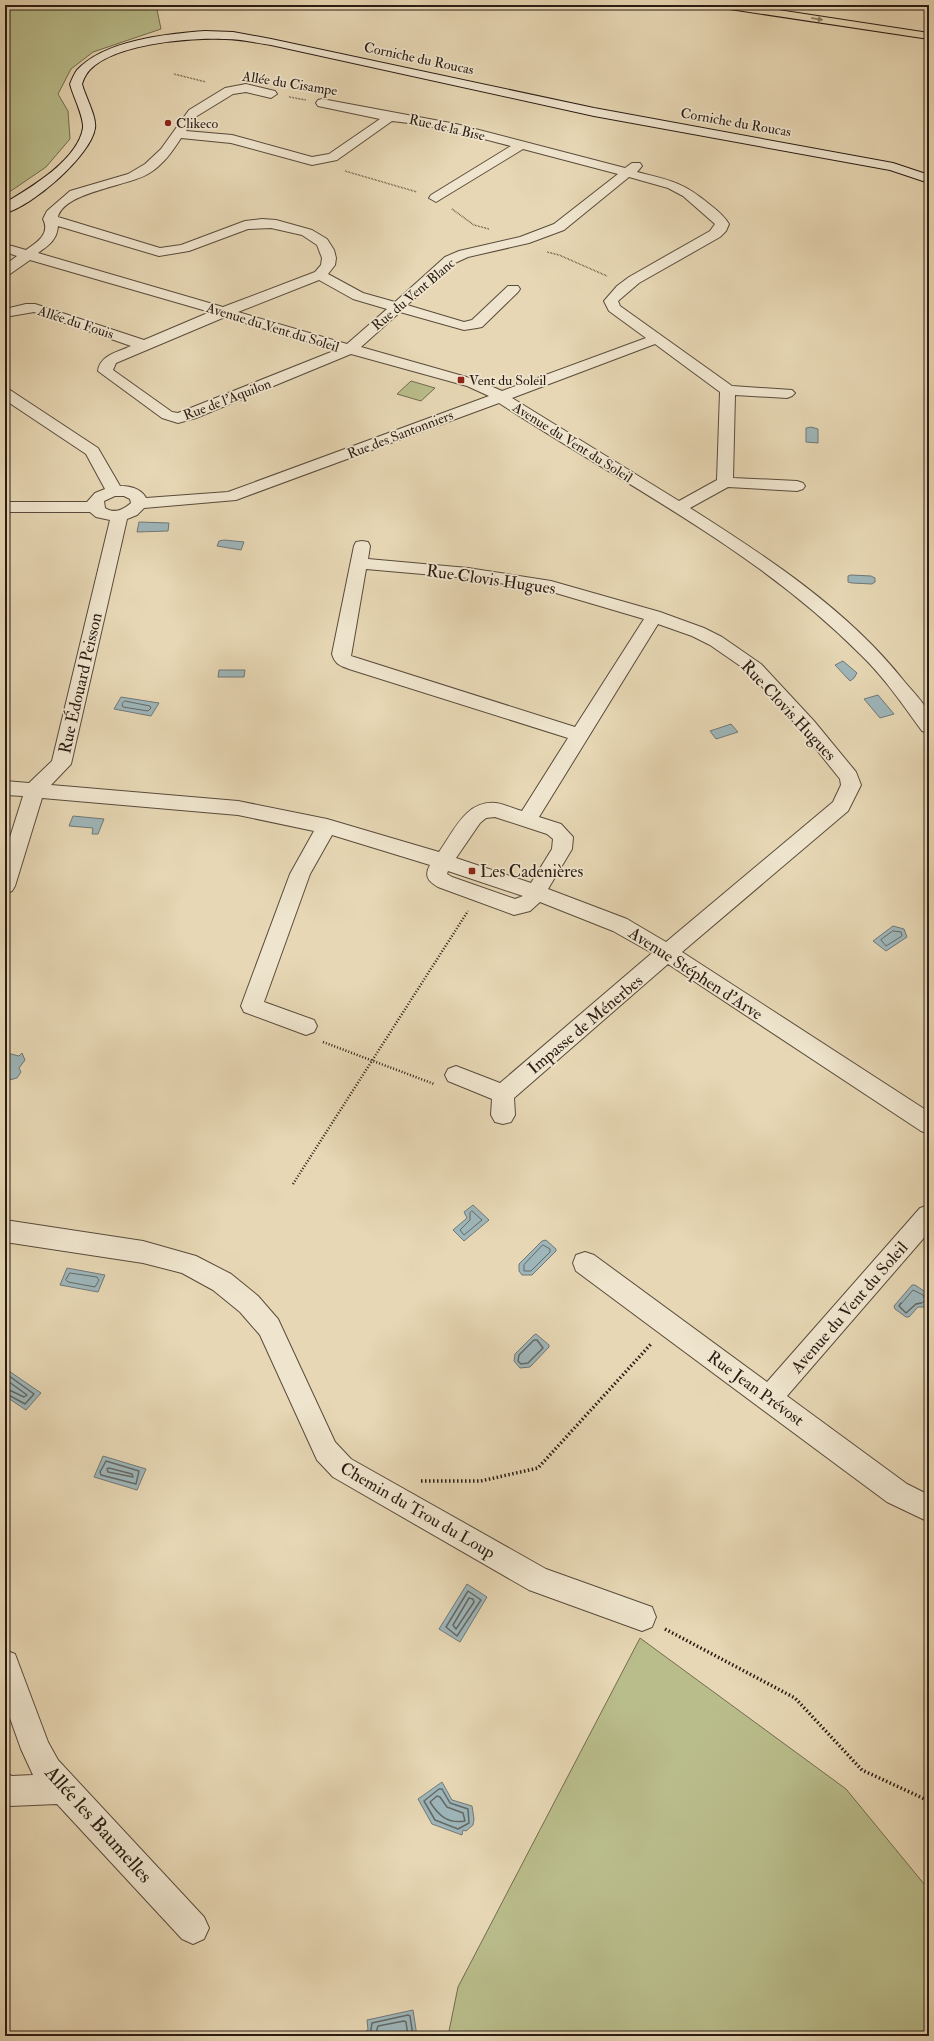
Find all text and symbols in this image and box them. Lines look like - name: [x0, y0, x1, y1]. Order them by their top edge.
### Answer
- one-way arrow: [811, 16, 823, 22]
- street label: Corniche du Roucas: [362, 39, 476, 78]
- street label: Allée du Cisampe: [240, 67, 339, 100]
- street label: Corniche du Roucas: [679, 104, 793, 141]
- street label: Rue de la Bise: [407, 111, 487, 145]
- place label: Clikeco: [176, 115, 219, 132]
- marker: Clikeco: [163, 118, 173, 128]
- street label: Rue du Vent Blanc: [368, 254, 459, 334]
- street label: Avenue du Vent du Soleil: [203, 299, 342, 356]
- street label: Allée du Fouis: [35, 302, 116, 343]
- place label: Vent du Soleil: [469, 372, 547, 389]
- street label: Rue de l'Aquilon: [181, 375, 274, 424]
- marker: Vent du Soleil: [456, 375, 466, 385]
- street label: Avenue du Vent du Soleil: [509, 398, 636, 486]
- street label: Rue des Santonniers: [345, 406, 456, 463]
- street label: Rue Clovis Hugues: [425, 560, 557, 599]
- street label: Rue Édouard Peisson: [53, 610, 107, 756]
- street label: Rue Clovis Hugues: [737, 656, 841, 765]
- place label: Les Cadenières: [480, 861, 583, 882]
- marker: Les Cadenières: [467, 866, 477, 876]
- street label: Avenue Stéphen d'Arve: [623, 922, 767, 1025]
- street label: Impasse de Ménerbes: [524, 970, 648, 1079]
- street label: Avenue du Vent du Soleil: [786, 1237, 913, 1378]
- street label: Rue Jean Prévost: [703, 1346, 809, 1432]
- street label: Chemin du Trou du Loup: [336, 1457, 499, 1564]
- street label: Allée les Baumelles: [39, 1760, 158, 1888]

